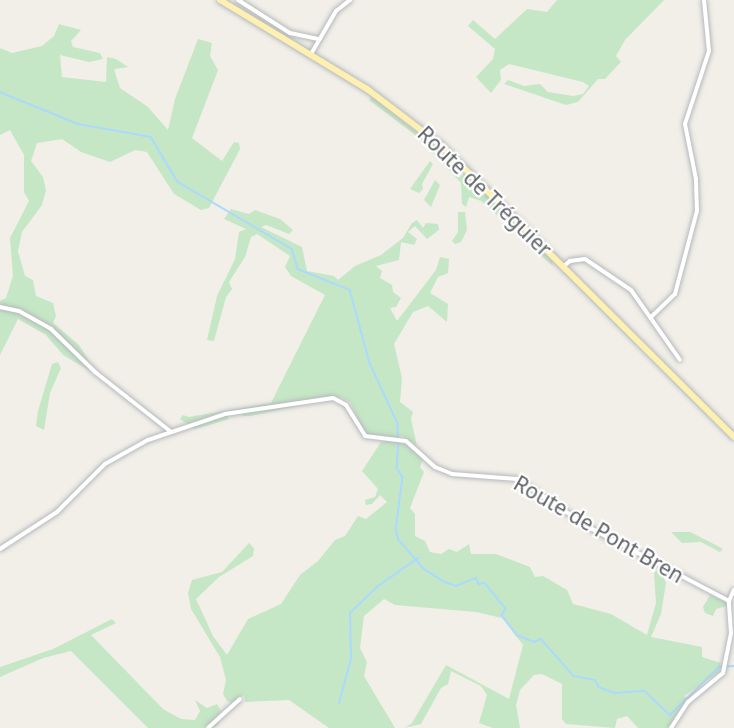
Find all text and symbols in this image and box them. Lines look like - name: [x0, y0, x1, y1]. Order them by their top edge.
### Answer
- street label: Route de Tréguier: [413, 121, 557, 261]
- street label: Route de Pont Bren: [510, 470, 688, 588]

